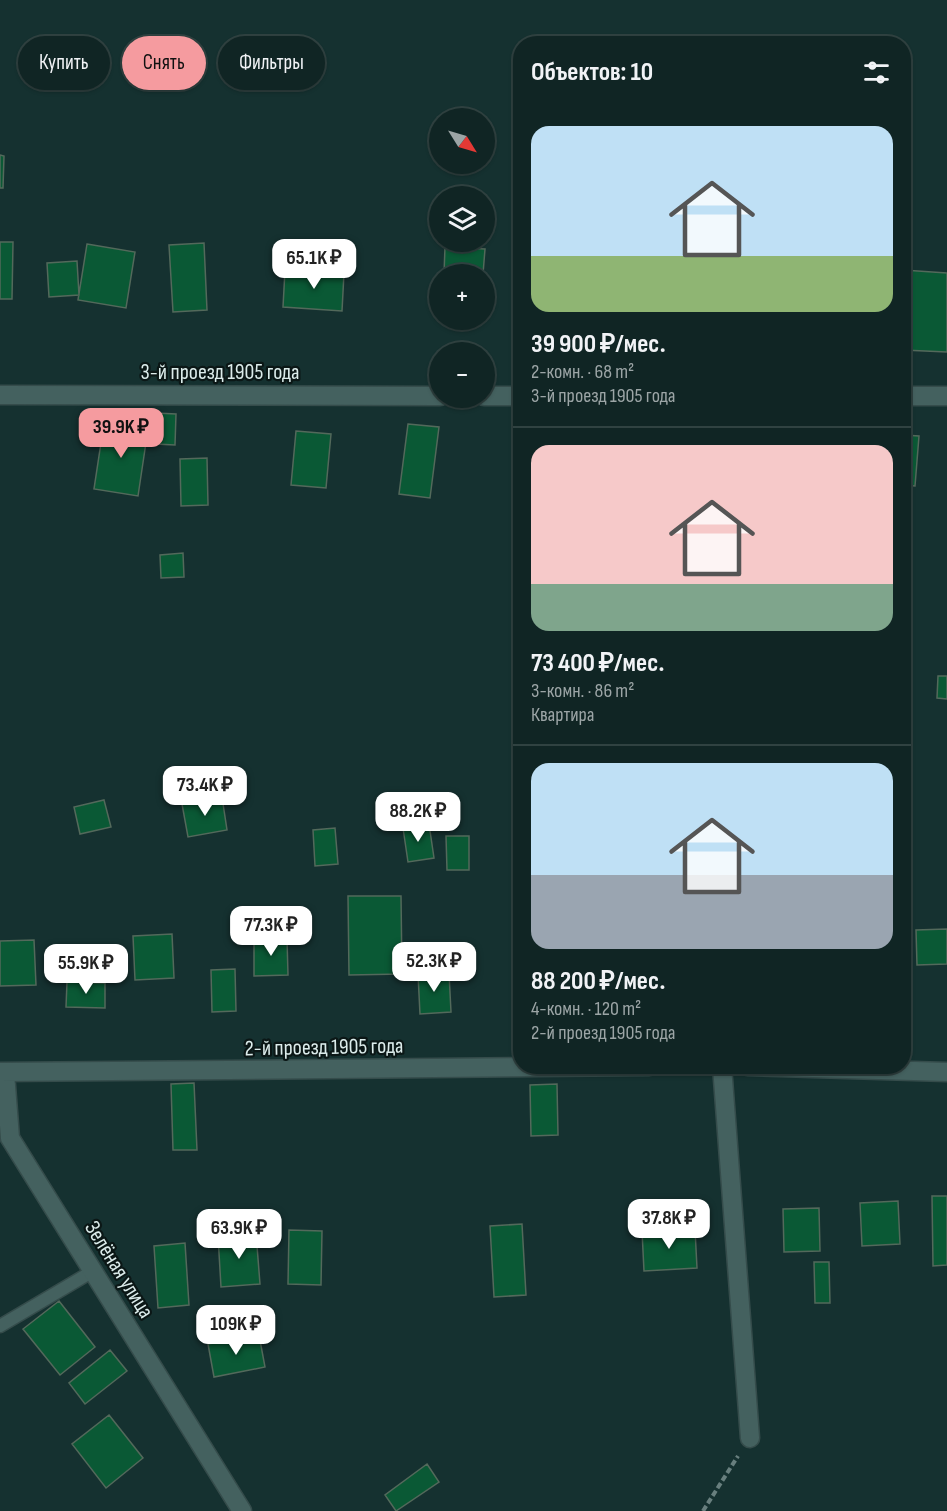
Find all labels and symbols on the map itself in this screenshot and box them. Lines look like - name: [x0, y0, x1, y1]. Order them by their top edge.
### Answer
- north arrow: [429, 108, 495, 174]
- pin: 65.1K ₽: [259, 239, 369, 290]
- street label: 3-й проезд 1905 года: [141, 359, 299, 386]
- pin: 39.9K ₽: [66, 408, 176, 459]
- pin: 73.4K ₽: [150, 766, 260, 817]
- pin: 88.2K ₽: [363, 792, 473, 843]
- pin: 77.3K ₽: [216, 906, 326, 957]
- pin: 52.3K ₽: [379, 942, 489, 993]
- pin: 55.9K ₽: [31, 944, 141, 995]
- street label: 2-й проезд 1905 года: [244, 1033, 404, 1062]
- pin: 37.8K ₽: [614, 1199, 724, 1250]
- pin: 63.9K ₽: [184, 1209, 294, 1260]
- street label: Зелёная улица: [78, 1216, 159, 1323]
- pin: 109K ₽: [187, 1305, 285, 1356]

